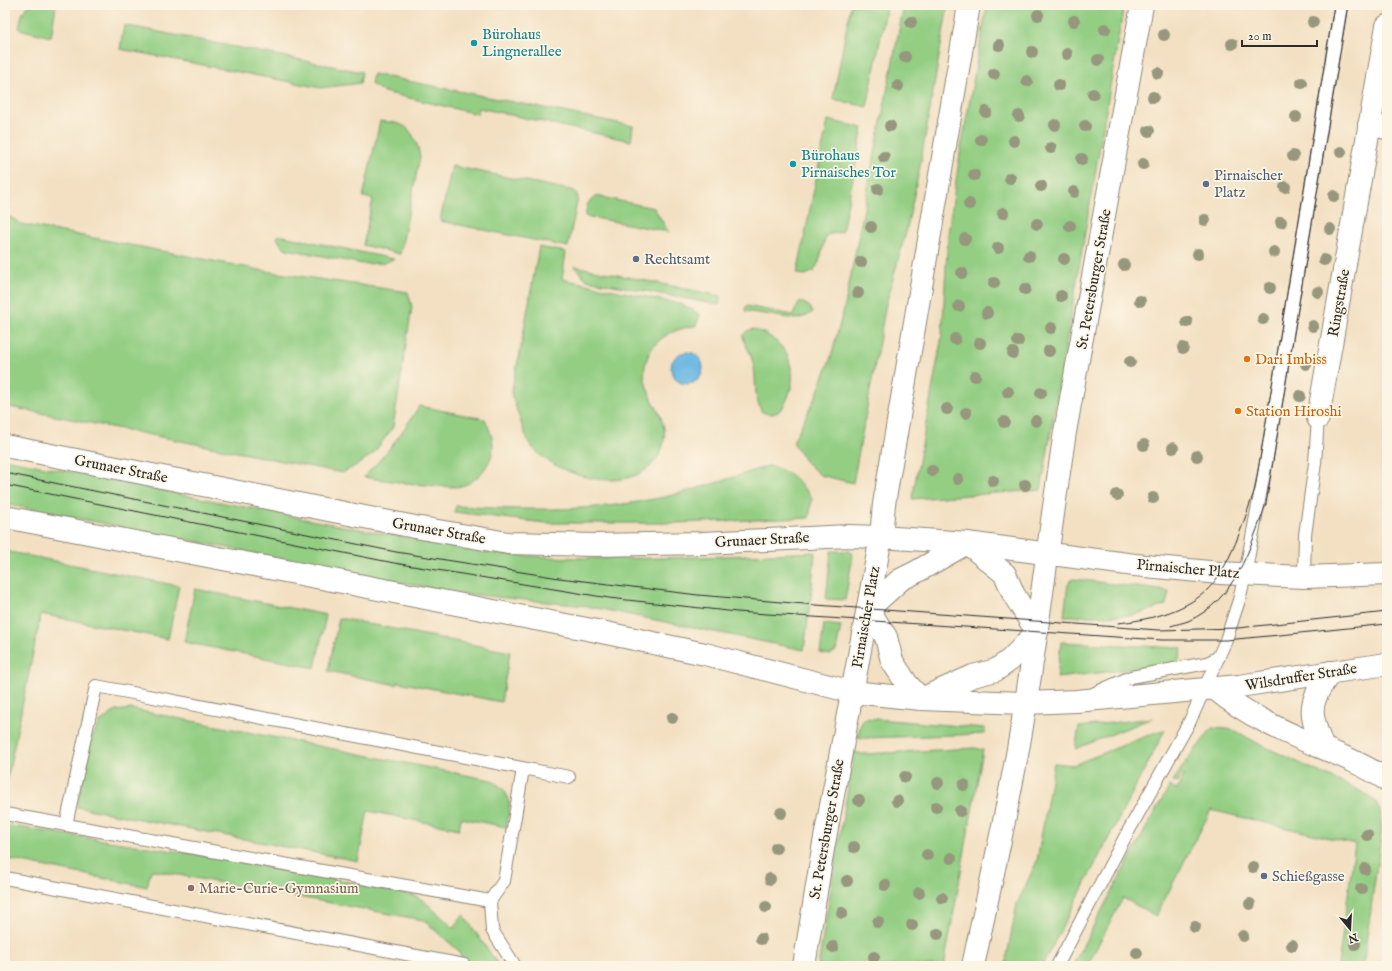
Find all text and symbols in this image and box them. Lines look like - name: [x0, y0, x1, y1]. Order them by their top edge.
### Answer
- scale bar: [1242, 22, 1317, 48]
- place label: Bürohaus Lingnerallee: [482, 25, 562, 61]
- text: 20 m: [1248, 29, 1271, 44]
- marker: Bürohaus Lingnerallee: [469, 38, 479, 48]
- place label: Bürohaus Pirnaisches Tor: [801, 146, 896, 182]
- marker: Bürohaus Pirnaisches Tor: [788, 159, 798, 169]
- place label: Pirnaischer Platz: [1214, 166, 1283, 202]
- marker: Pirnaischer Platz: [1201, 179, 1211, 189]
- street label: St. Petersburger Straße: [1072, 207, 1116, 351]
- place label: Rechtsamt: [644, 250, 710, 269]
- marker: Rechtsamt: [631, 254, 641, 264]
- street label: Ringstraße: [1324, 268, 1354, 338]
- place label: Dari Imbiss: [1255, 350, 1327, 369]
- marker: Dari Imbiss: [1242, 354, 1252, 364]
- place label: Station Hiroshi: [1246, 402, 1341, 421]
- marker: Station Hiroshi: [1233, 406, 1243, 416]
- street label: Grunaer Straße: [73, 451, 169, 487]
- street label: Grunaer Straße: [391, 513, 487, 549]
- street label: Grunaer Straße: [714, 528, 810, 552]
- street label: Pirnaischer Platz: [1136, 555, 1240, 583]
- street label: Pirnaischer Platz: [848, 564, 884, 670]
- street label: Wilsdruffer Straße: [1244, 659, 1358, 695]
- street label: St. Petersburger Straße: [805, 757, 849, 901]
- place label: Schießgasse: [1272, 867, 1345, 886]
- marker: Schießgasse: [1259, 871, 1269, 881]
- place label: Marie-Curie-Gymnasium: [199, 879, 359, 898]
- marker: Marie-Curie-Gymnasium: [186, 883, 196, 893]
- north arrow: [1330, 909, 1370, 949]
- text: N: [1346, 929, 1360, 946]

